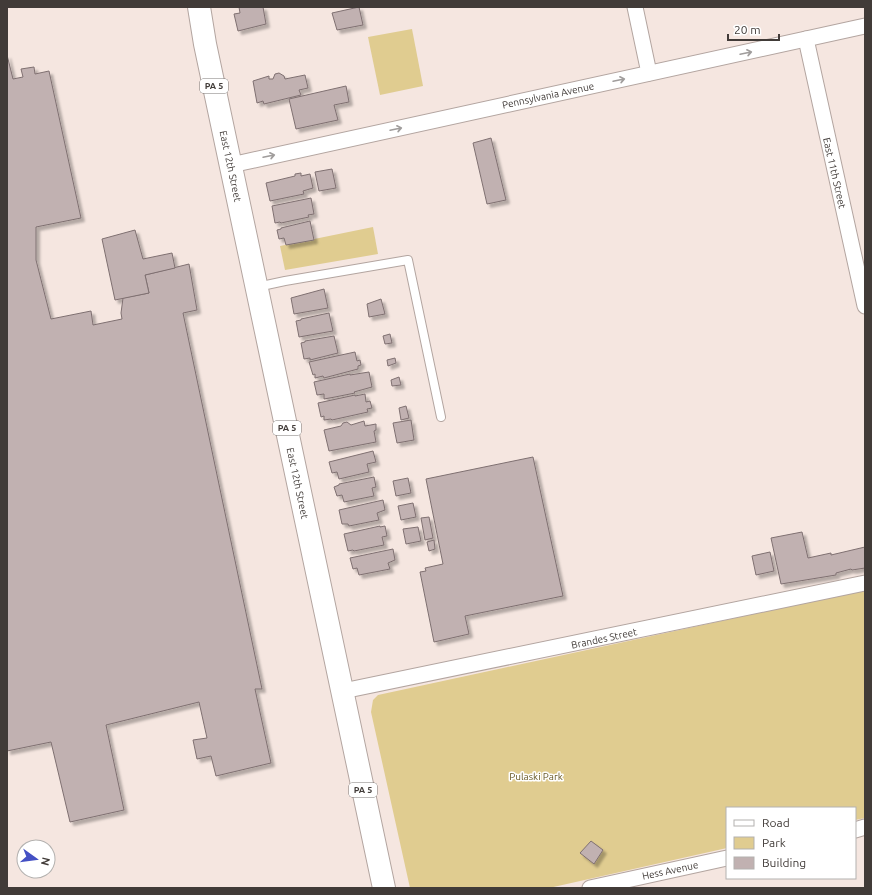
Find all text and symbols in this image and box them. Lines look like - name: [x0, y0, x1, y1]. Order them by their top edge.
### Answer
- scale bar: [728, 16, 779, 42]
- text: 20 m: [734, 23, 761, 36]
- one-way arrow: [739, 48, 752, 56]
- one-way arrow: [612, 75, 625, 83]
- road number: PA 5: [200, 79, 228, 93]
- street label: Pennsylvania Avenue: [501, 80, 595, 111]
- one-way arrow: [389, 124, 402, 132]
- street label: East 12th Street: [218, 130, 243, 203]
- street label: East 11th Street: [821, 137, 848, 210]
- one-way arrow: [262, 152, 275, 160]
- road number: PA 5: [273, 421, 301, 435]
- street label: East 12th Street: [285, 447, 310, 520]
- street label: Brandes Street: [570, 626, 638, 651]
- park label: Pulaski Park: [509, 771, 563, 782]
- road number: PA 5: [349, 783, 377, 797]
- legend: [726, 807, 856, 879]
- text: Road: [762, 816, 790, 829]
- text: Park: [762, 836, 786, 849]
- north arrow: [16, 839, 56, 879]
- text: N: [39, 856, 53, 867]
- text: Building: [762, 856, 806, 869]
- street label: Hess Avenue: [641, 859, 699, 882]

